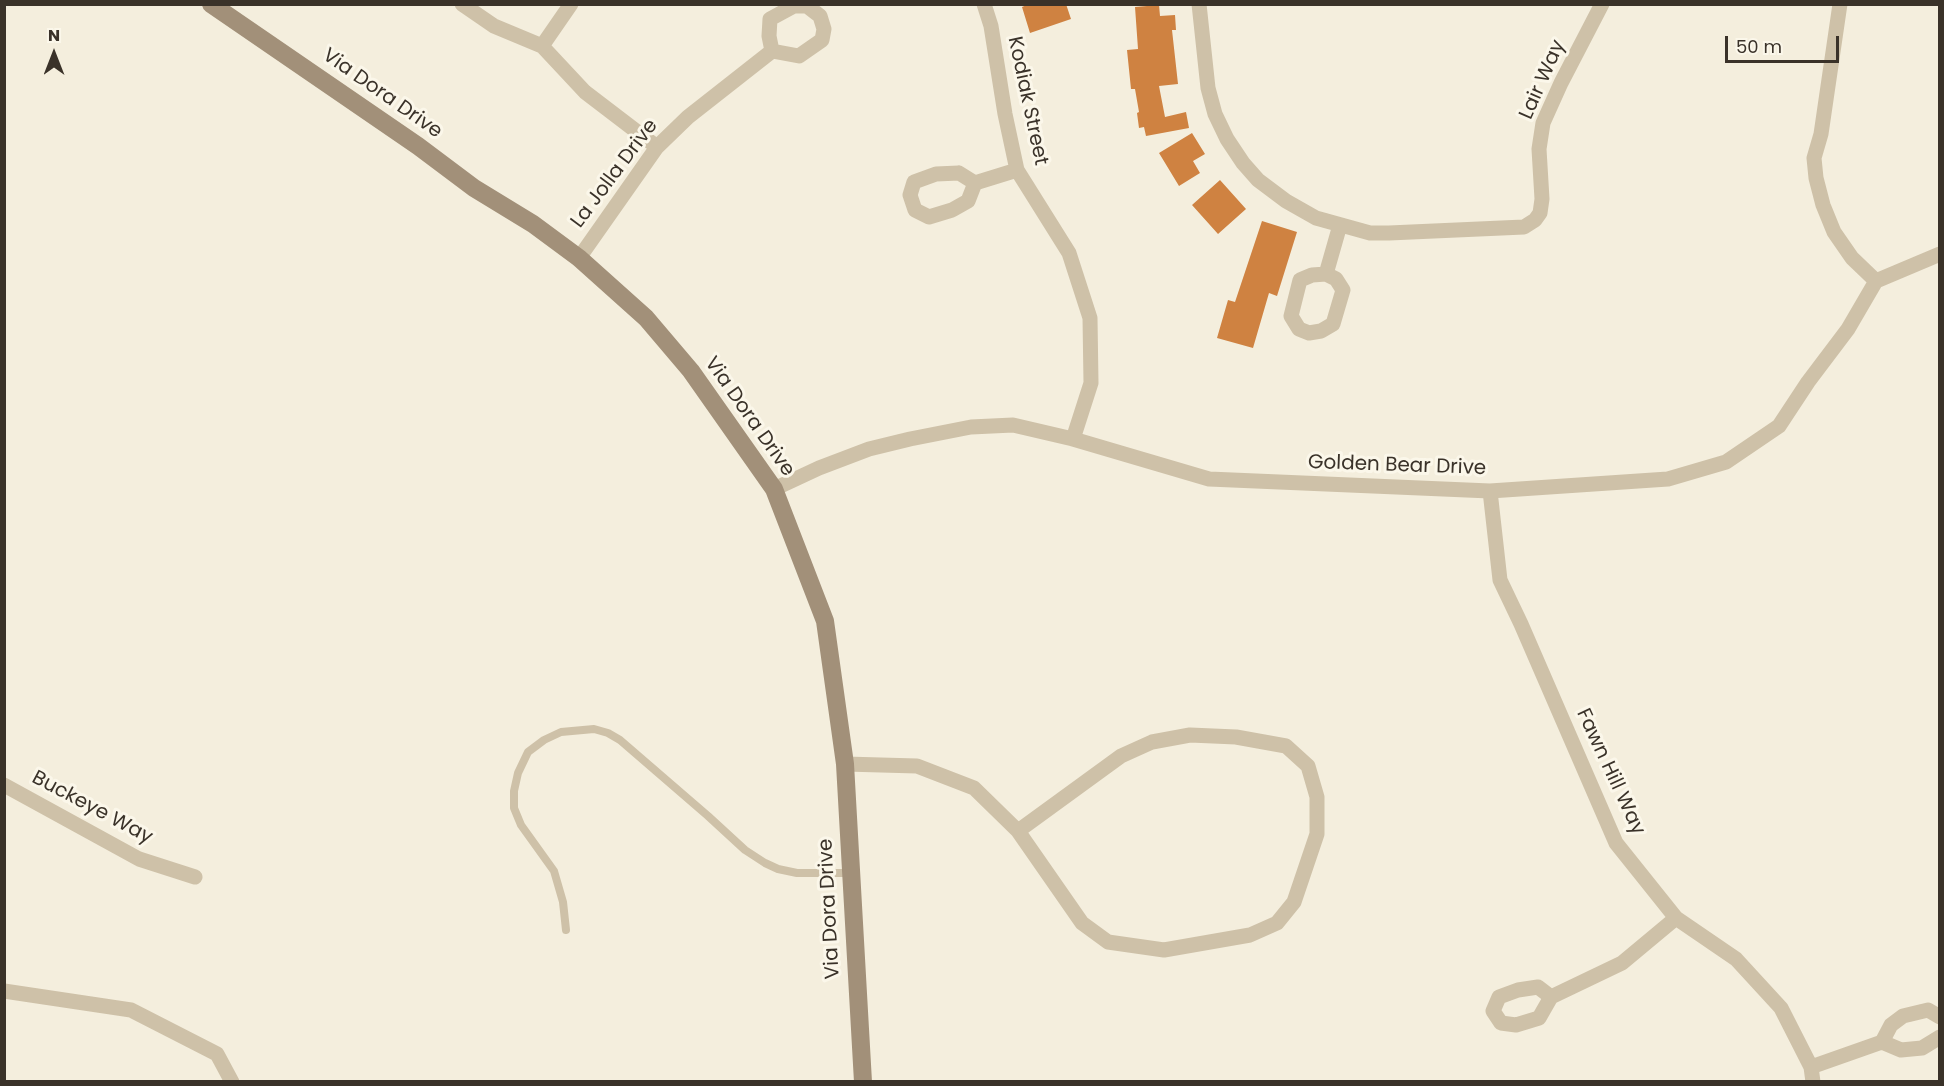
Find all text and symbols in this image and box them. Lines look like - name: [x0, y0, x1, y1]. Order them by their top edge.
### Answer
- north arrow: [24, 24, 84, 84]
- text: N: [48, 24, 60, 47]
- scale bar: [1728, 24, 1842, 62]
- street label: Kodiak Street: [1002, 34, 1052, 168]
- text: 50 m: [1736, 34, 1782, 59]
- street label: Lair Way: [1515, 37, 1571, 123]
- street label: Via Dora Drive: [317, 44, 447, 144]
- street label: La Jolla Drive: [566, 115, 664, 233]
- street label: Via Dora Drive: [699, 352, 799, 482]
- street label: Golden Bear Drive: [1307, 451, 1487, 481]
- street label: Fawn Hill Way: [1570, 705, 1650, 839]
- street label: Buckeye Way: [28, 766, 156, 850]
- street label: Via Dora Drive: [814, 838, 846, 980]

